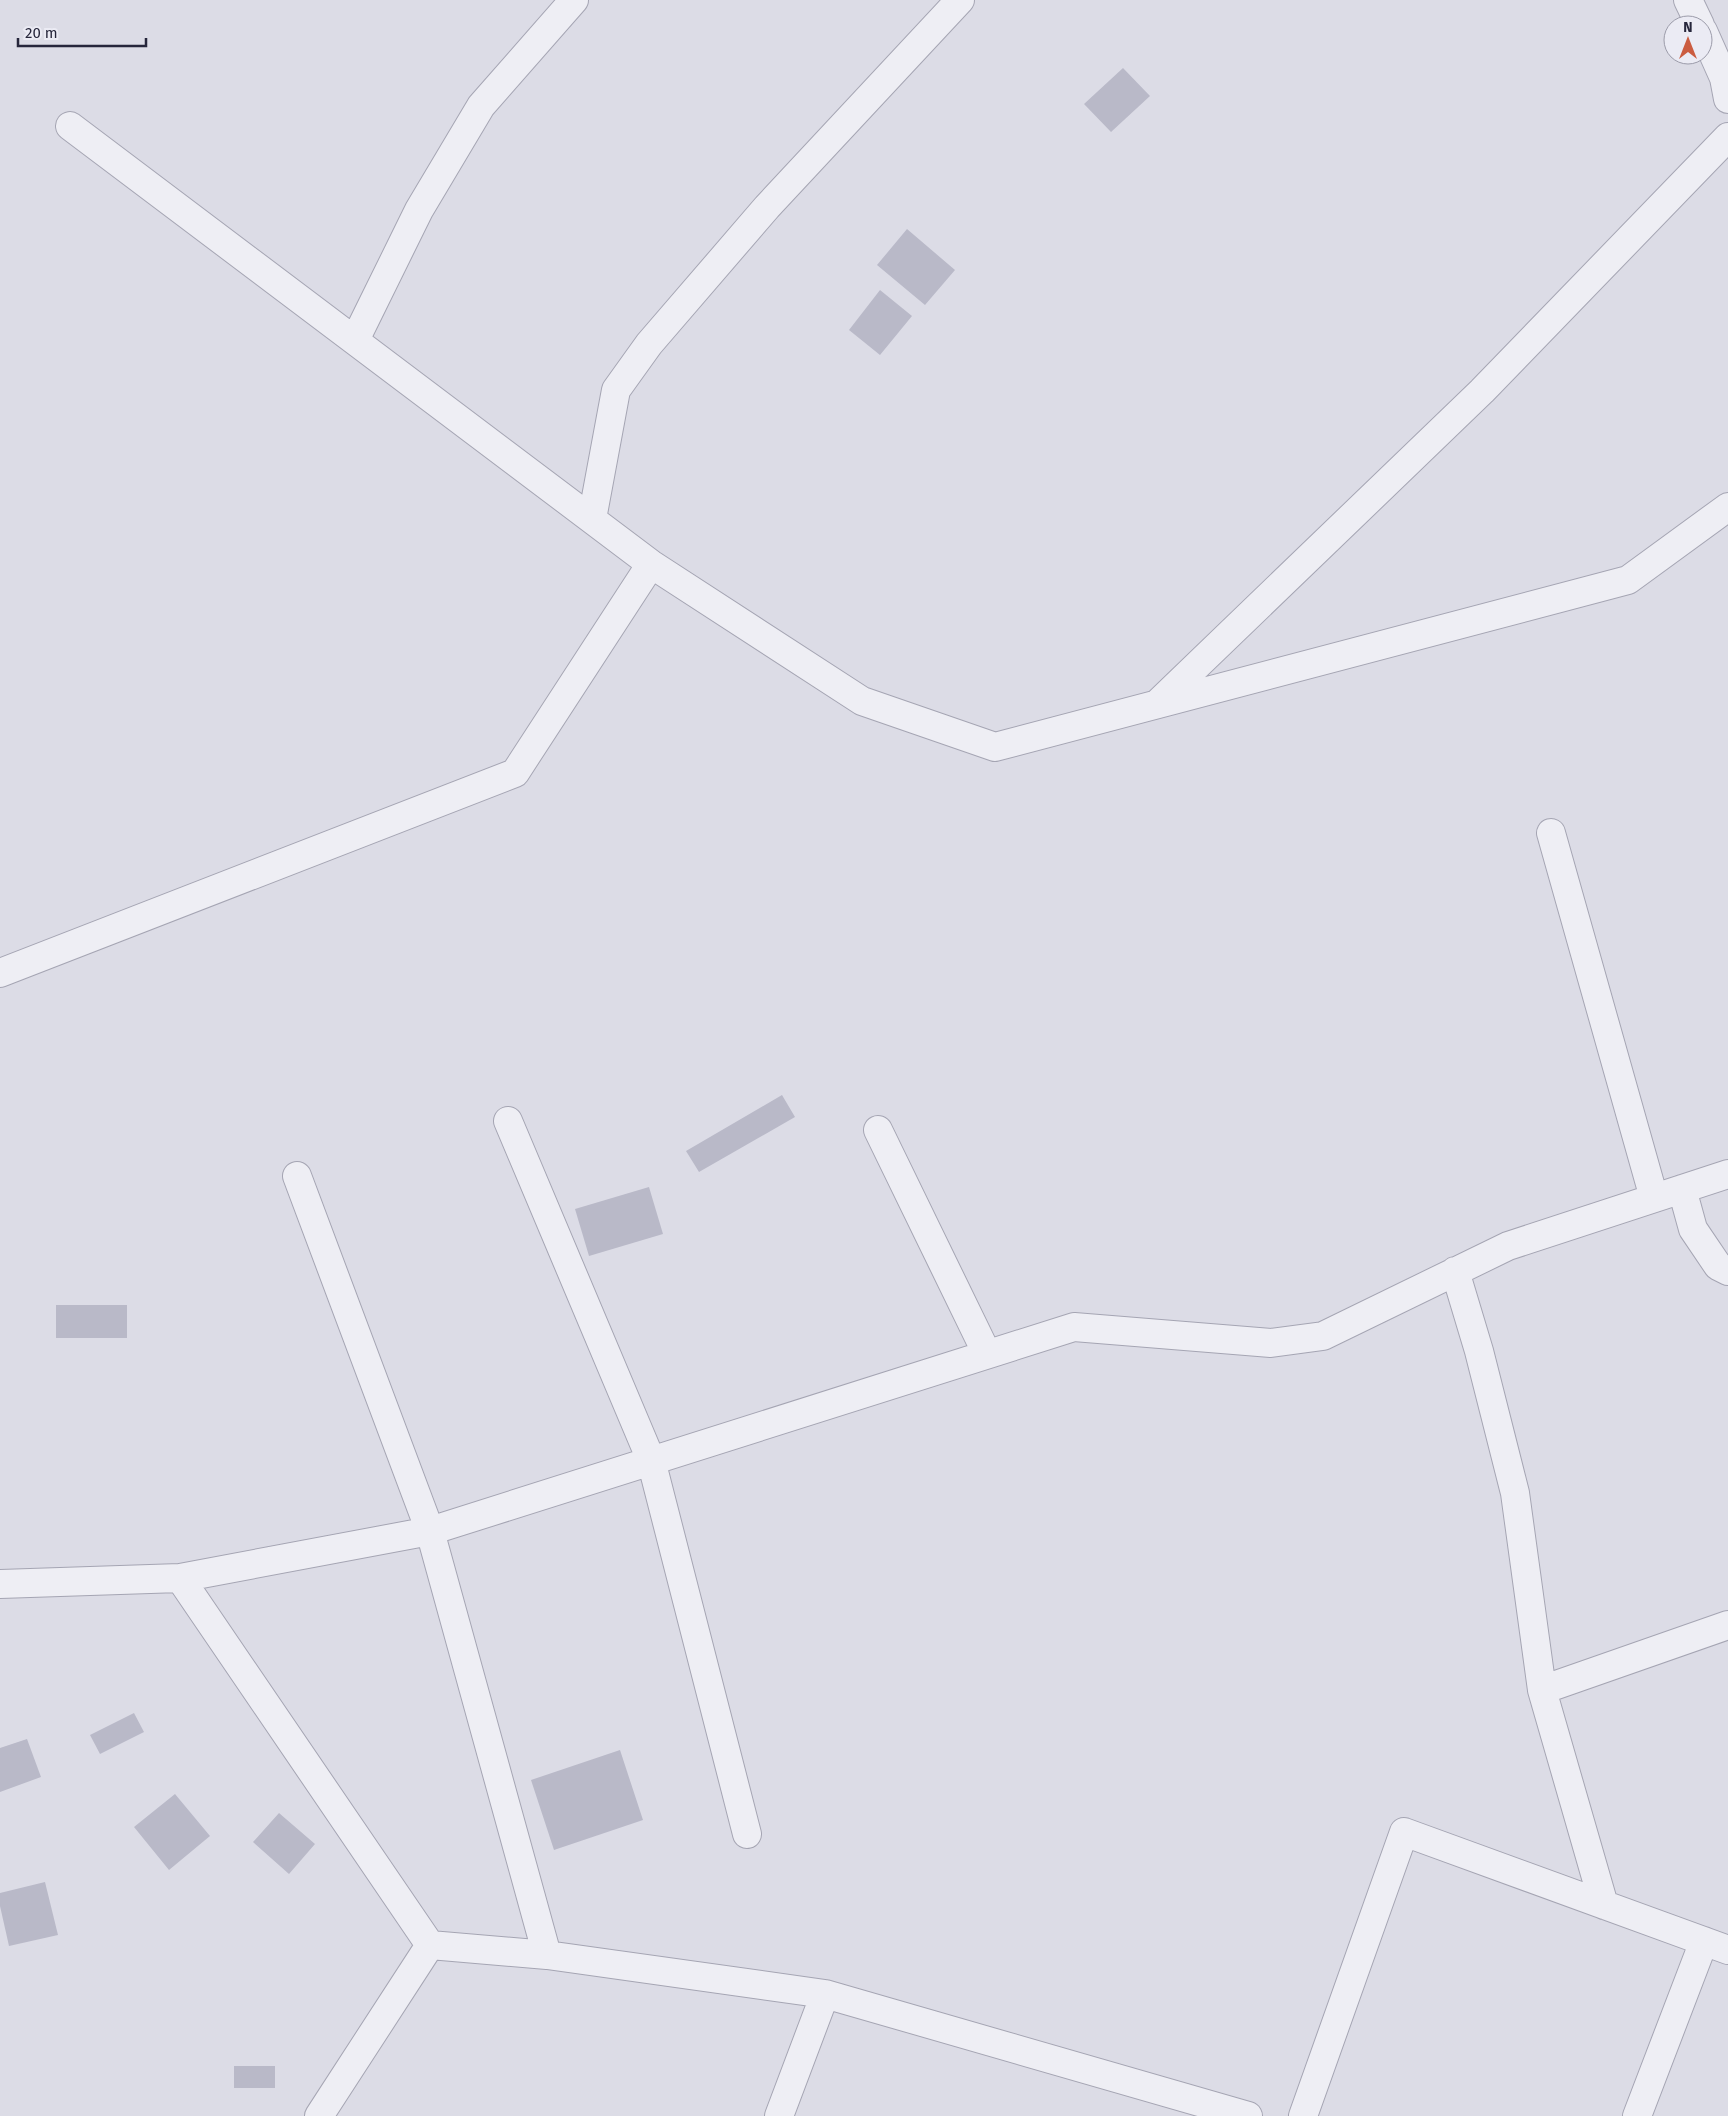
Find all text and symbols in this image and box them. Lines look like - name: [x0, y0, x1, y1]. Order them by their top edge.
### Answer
- scale bar: [18, 15, 145, 47]
- north arrow: [1663, 15, 1713, 65]
- text: N: [1683, 19, 1693, 36]
- text: 20 m: [25, 24, 58, 42]

